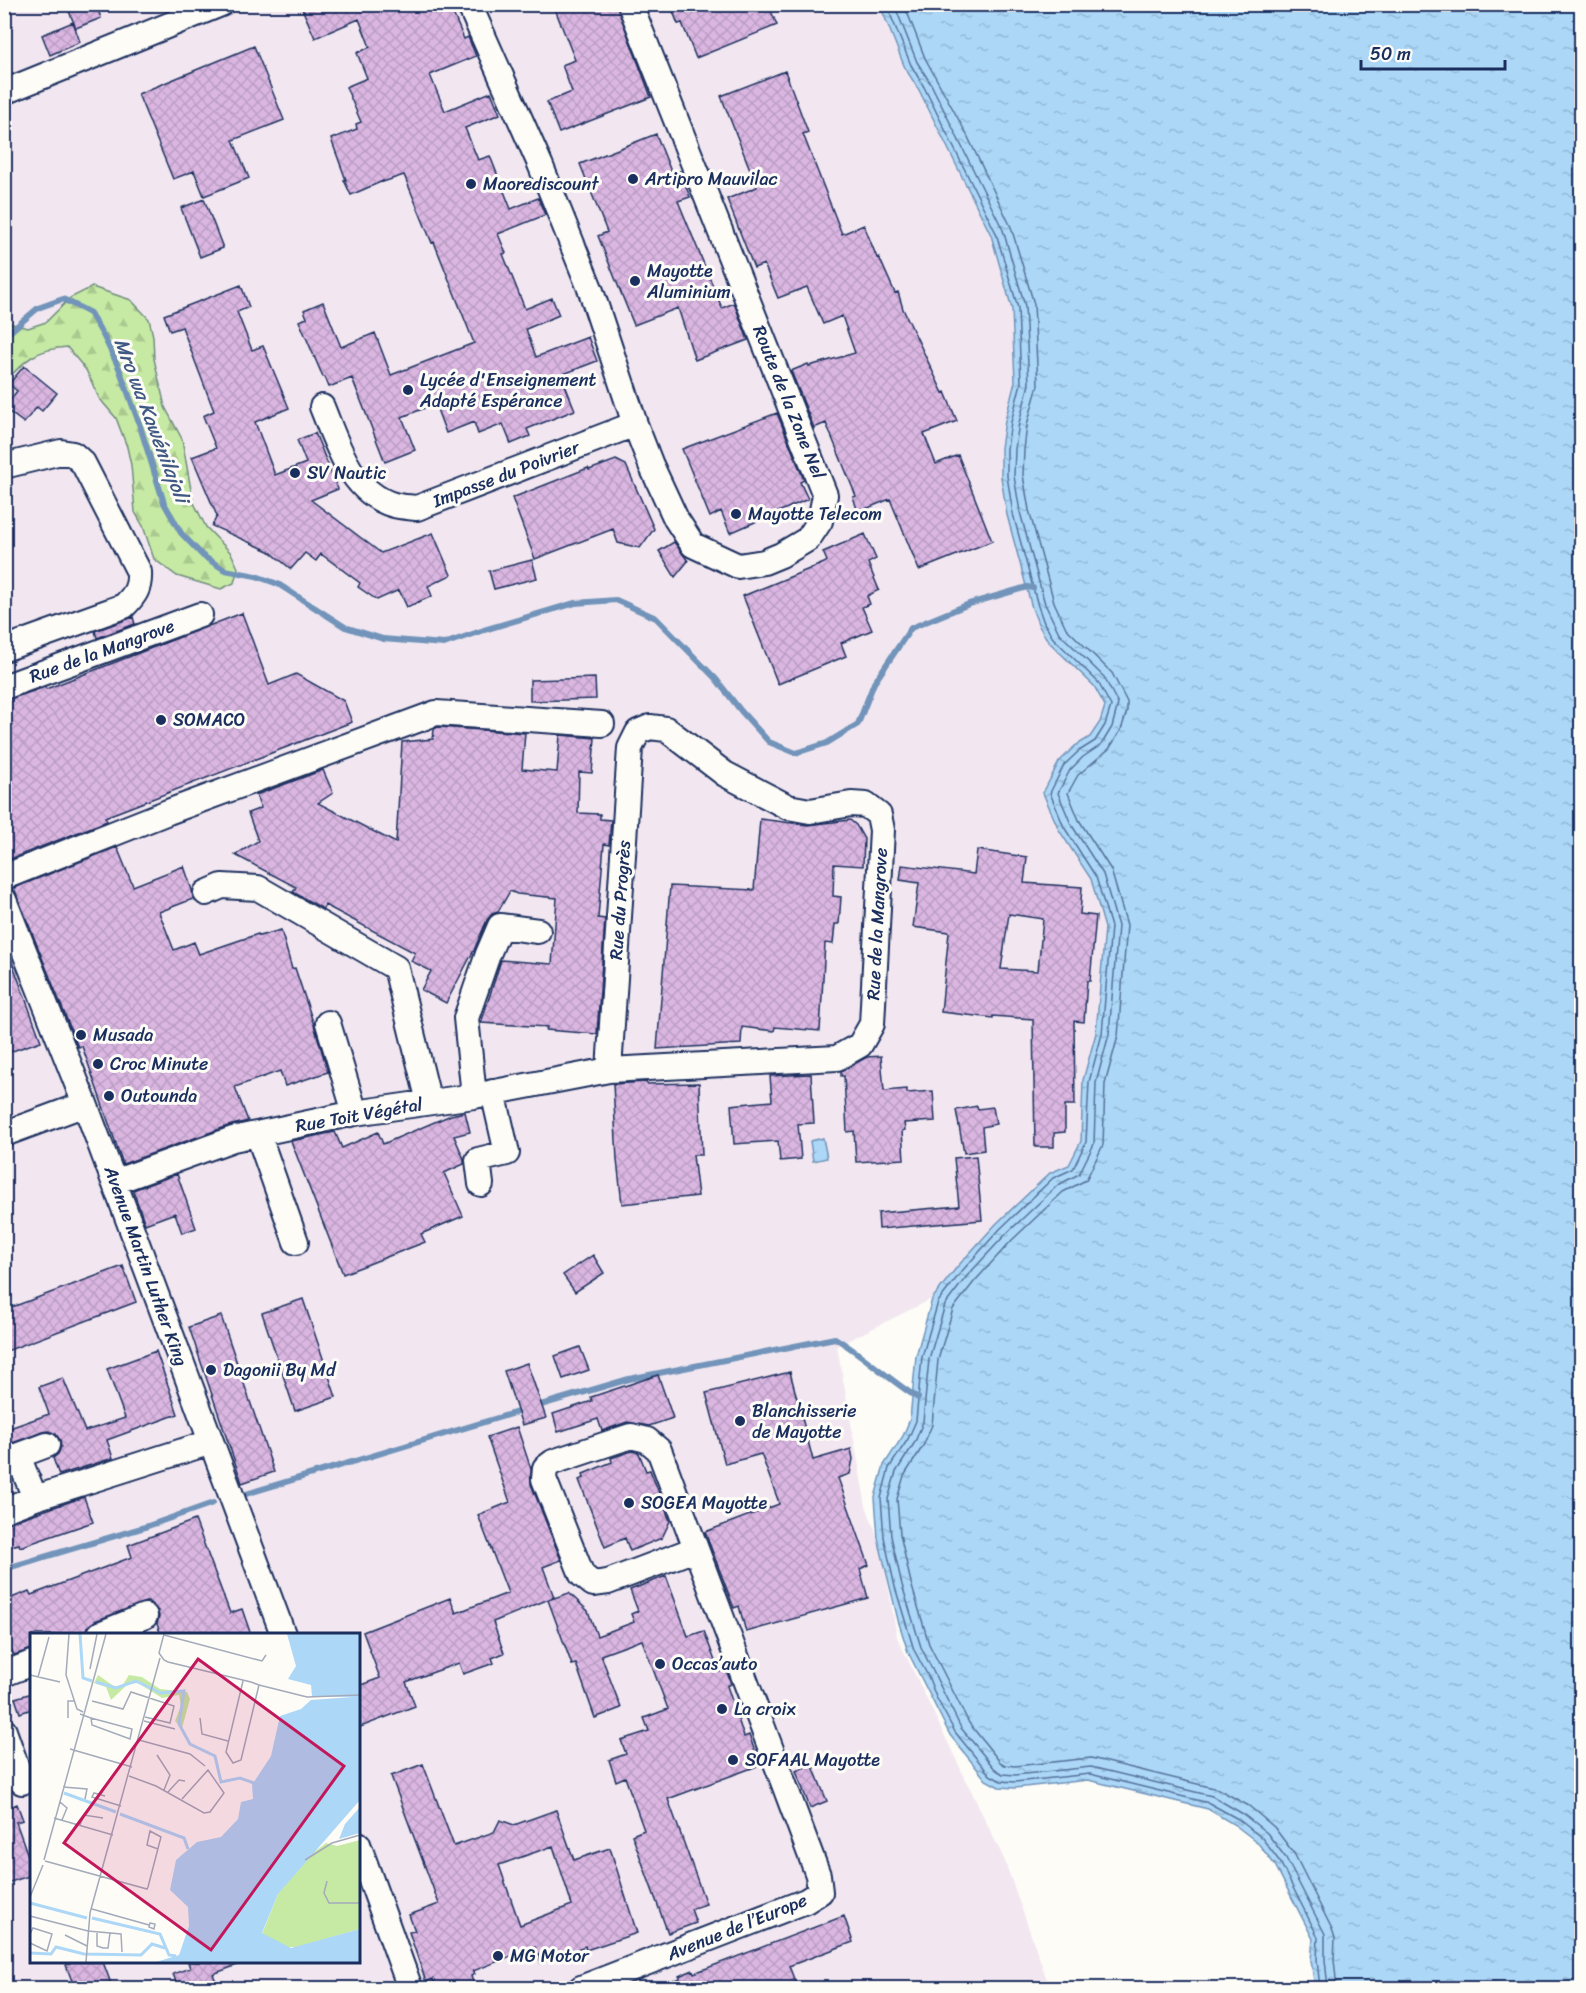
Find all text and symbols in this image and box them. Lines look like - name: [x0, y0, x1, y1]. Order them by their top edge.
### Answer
- scale bar: [1361, 33, 1505, 71]
- text: 50 m: [1370, 38, 1411, 70]
- place label: Artipro Mauvilac: [644, 163, 778, 195]
- place label: Maorediscount: [483, 168, 599, 200]
- marker: Artipro Mauvilac: [626, 172, 640, 186]
- marker: Maorediscount: [464, 177, 478, 191]
- place label: Mayotte Aluminium: [646, 255, 731, 308]
- marker: Mayotte Aluminium: [628, 274, 642, 288]
- street label: Route de la Zone Nel: [744, 320, 835, 485]
- water label: Mro wa Kawénilajoli: [104, 333, 201, 512]
- place label: Lycée d'Enseignement Adapté Espérance: [419, 364, 597, 417]
- marker: Lycée d'Enseignement Adapté Espérance: [401, 383, 415, 397]
- street label: Impasse du Poivrier: [427, 431, 586, 517]
- place label: SV Nautic: [307, 457, 387, 489]
- marker: SV Nautic: [288, 466, 302, 480]
- place label: Mayotte Telecom: [748, 498, 882, 530]
- marker: Mayotte Telecom: [729, 507, 743, 521]
- street label: Rue de la Mangrove: [25, 610, 179, 692]
- place label: SOMACO: [173, 704, 246, 736]
- marker: SOMACO: [154, 713, 168, 727]
- street label: Rue du Progrès: [600, 838, 640, 961]
- street label: Rue de la Mangrove: [857, 847, 897, 1001]
- place label: Musada: [93, 1019, 153, 1051]
- marker: Musada: [74, 1028, 88, 1042]
- place label: Croc Minute: [110, 1048, 208, 1080]
- marker: Croc Minute: [91, 1057, 105, 1071]
- place label: Outounda: [121, 1080, 197, 1112]
- street label: Rue Toit Végétal: [293, 1088, 426, 1142]
- marker: Outounda: [102, 1089, 116, 1103]
- street label: Avenue Martin Luther King: [95, 1160, 197, 1371]
- place label: Dagonii By Md: [223, 1354, 337, 1386]
- marker: Dagonii By Md: [204, 1363, 218, 1377]
- place label: Blanchisserie de Mayotte: [752, 1395, 857, 1448]
- marker: Blanchisserie de Mayotte: [733, 1414, 747, 1428]
- place label: SOGEA Mayotte: [641, 1487, 767, 1519]
- marker: SOGEA Mayotte: [622, 1496, 636, 1510]
- inset map: [30, 1633, 360, 1963]
- place label: Occas’auto: [672, 1648, 757, 1680]
- marker: Occas’auto: [653, 1657, 667, 1671]
- place label: La croix: [734, 1693, 797, 1725]
- marker: La croix: [715, 1702, 729, 1716]
- place label: SOFAAL Mayotte: [745, 1744, 880, 1776]
- marker: SOFAAL Mayotte: [726, 1753, 740, 1767]
- street label: Avenue de l’Europe: [661, 1884, 812, 1970]
- place label: MG Motor: [510, 1940, 590, 1972]
- marker: MG Motor: [491, 1949, 505, 1963]

